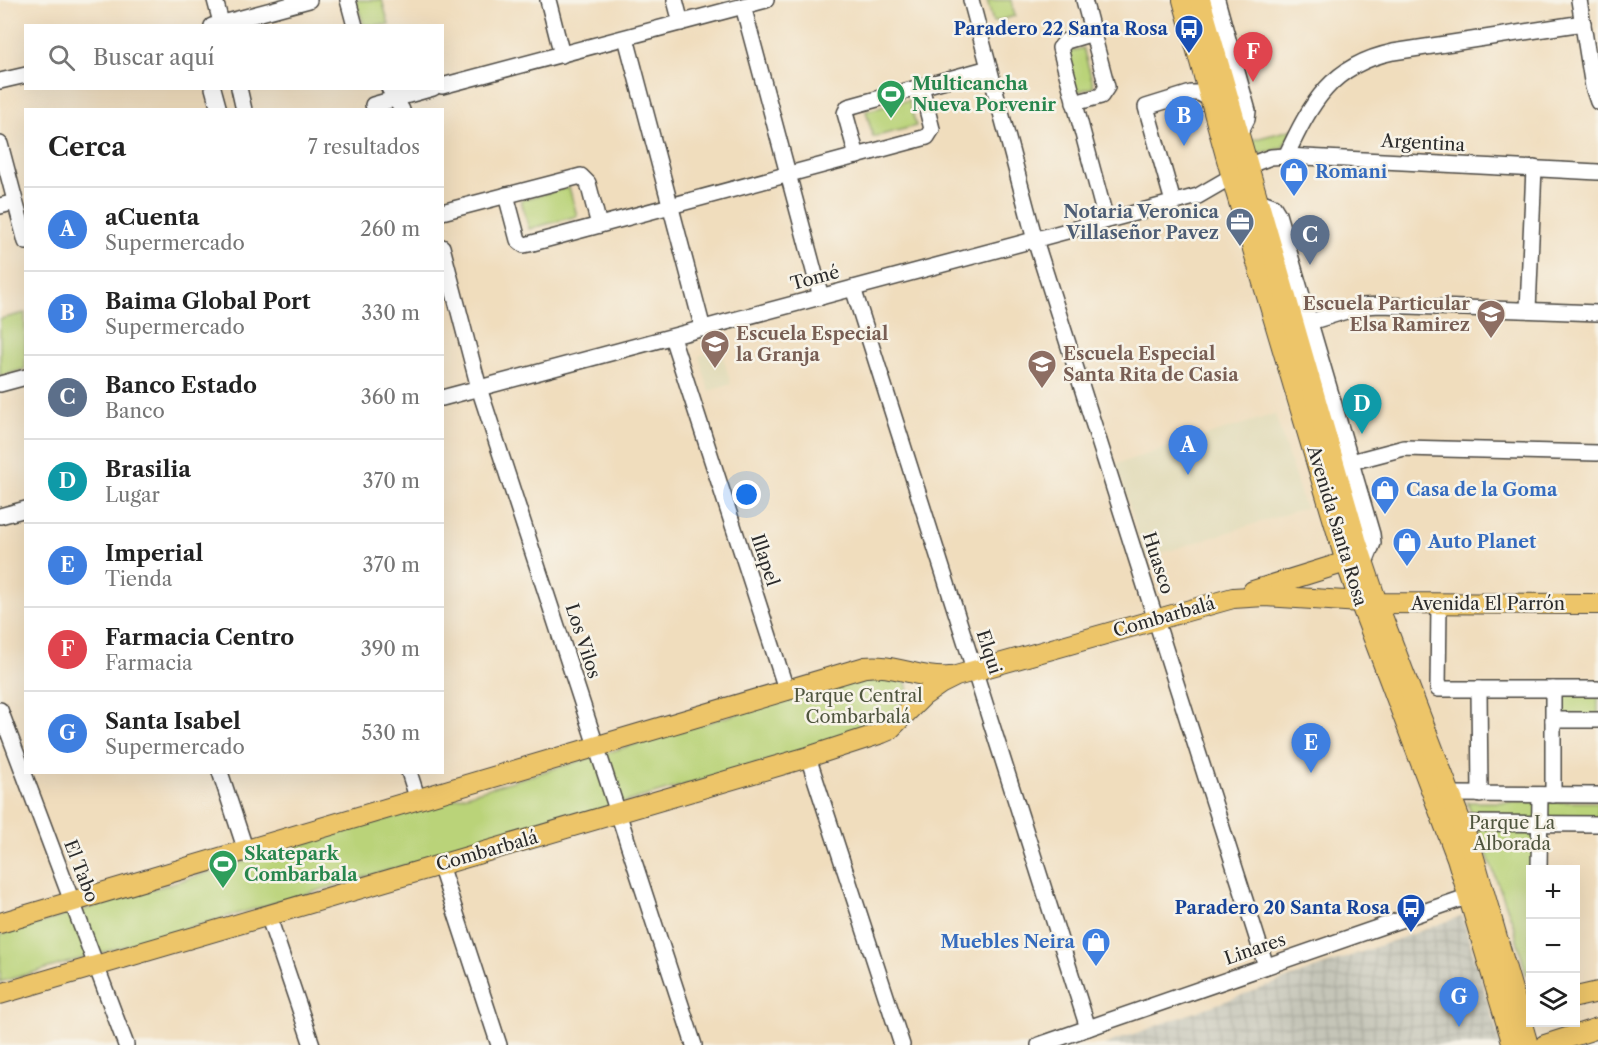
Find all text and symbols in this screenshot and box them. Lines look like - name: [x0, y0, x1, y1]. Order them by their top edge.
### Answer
- bus stop icon: Paradero 22 Santa Rosa: [1173, 13, 1205, 55]
- place label: Paradero 22 Santa Rosa: [953, 18, 1169, 40]
- search box: [24, 24, 444, 90]
- pin: F: [1234, 32, 1272, 82]
- icon: search: [45, 41, 78, 74]
- text: Buscar aquí: [93, 44, 215, 71]
- place label: Multicancha Nueva Porvenir: [912, 73, 1056, 116]
- sports icon: Multicancha Nueva Porvenir: [875, 78, 907, 120]
- pin: B: [1164, 96, 1204, 146]
- street label: Argentina: [1379, 130, 1466, 156]
- text: Cerca: [48, 131, 126, 163]
- text: 7 resultados: [308, 135, 420, 159]
- shop icon: Romani: [1278, 156, 1310, 198]
- place label: Romani: [1315, 161, 1388, 183]
- place label: Notaria Veronica Villaseñor Pavez: [1063, 201, 1220, 244]
- text: aCuenta: [105, 204, 200, 231]
- office icon: Notaria Veronica Villaseñor Pavez: [1224, 206, 1256, 248]
- pin: C: [1290, 216, 1330, 265]
- text: A: [60, 217, 75, 241]
- text: 260 m: [360, 217, 420, 241]
- text: Supermercado: [105, 231, 245, 255]
- street label: Tomé: [788, 261, 842, 295]
- text: Baima Global Port: [105, 288, 311, 315]
- place label: Escuela Particular Elsa Ramirez: [1303, 293, 1470, 336]
- school or university icon: Escuela Particular Elsa Ramirez: [1475, 298, 1507, 340]
- text: B: [60, 301, 75, 325]
- text: 330 m: [361, 301, 420, 325]
- text: Supermercado: [105, 315, 245, 339]
- place label: Escuela Especial la Granja: [736, 323, 888, 366]
- school or university icon: Escuela Especial la Granja: [699, 328, 731, 370]
- place label: Escuela Especial Santa Rita de Casia: [1063, 343, 1239, 386]
- school or university icon: Escuela Especial Santa Rita de Casia: [1026, 348, 1058, 390]
- text: Banco Estado: [105, 372, 257, 399]
- pin: D: [1342, 384, 1382, 434]
- text: C: [59, 385, 76, 409]
- text: 360 m: [361, 385, 420, 409]
- text: Banco: [105, 399, 165, 423]
- pin: A: [1168, 426, 1208, 475]
- street label: Avenida Santa Rosa: [1302, 442, 1372, 609]
- text: Brasilia: [105, 456, 191, 483]
- text: D: [59, 469, 76, 493]
- text: 370 m: [363, 469, 420, 493]
- shop icon: Casa de la Goma: [1369, 474, 1401, 516]
- place label: Casa de la Goma: [1406, 479, 1558, 501]
- your location: [732, 480, 761, 509]
- text: Lugar: [105, 483, 160, 507]
- shop icon: Auto Planet: [1391, 526, 1423, 568]
- street label: Huasco: [1138, 529, 1178, 597]
- street label: Illapel: [746, 531, 784, 589]
- place label: Auto Planet: [1427, 531, 1537, 553]
- text: Imperial: [105, 540, 203, 567]
- text: E: [60, 553, 75, 577]
- text: 370 m: [363, 553, 420, 577]
- text: Tienda: [105, 567, 172, 591]
- street label: Combarbalá: [1111, 592, 1218, 642]
- street label: Avenida El Parrón: [1410, 593, 1565, 615]
- street label: Los Vilos: [561, 601, 605, 681]
- text: Farmacia Centro: [105, 624, 294, 651]
- street label: Elqui: [972, 627, 1007, 677]
- text: F: [61, 637, 74, 661]
- text: 390 m: [361, 637, 420, 661]
- text: Farmacia: [105, 651, 193, 675]
- park label: Parque Central Combarbalá: [793, 685, 923, 728]
- text: Santa Isabel: [105, 708, 241, 735]
- text: G: [59, 721, 76, 745]
- text: 530 m: [362, 721, 420, 745]
- pin: E: [1292, 724, 1330, 773]
- text: Supermercado: [105, 735, 245, 759]
- park label: Parque La Alborada: [1469, 812, 1556, 855]
- street label: Combarbalá: [434, 826, 541, 876]
- street label: El Tabo: [59, 837, 103, 905]
- place label: Skatepark Combarbala: [244, 843, 358, 886]
- sports icon: Skatepark Combarbala: [207, 848, 239, 890]
- map controls: [1526, 865, 1580, 1027]
- button: +: [1526, 865, 1580, 919]
- bus stop icon: Paradero 20 Santa Rosa: [1395, 892, 1427, 934]
- place label: Paradero 20 Santa Rosa: [1175, 897, 1391, 919]
- button: −: [1526, 919, 1580, 973]
- shop icon: Muebles Neira: [1080, 926, 1112, 968]
- street label: Linares: [1221, 928, 1289, 970]
- place label: Muebles Neira: [940, 931, 1076, 953]
- button: layers: [1526, 973, 1580, 1027]
- pin: G: [1440, 978, 1478, 1027]

